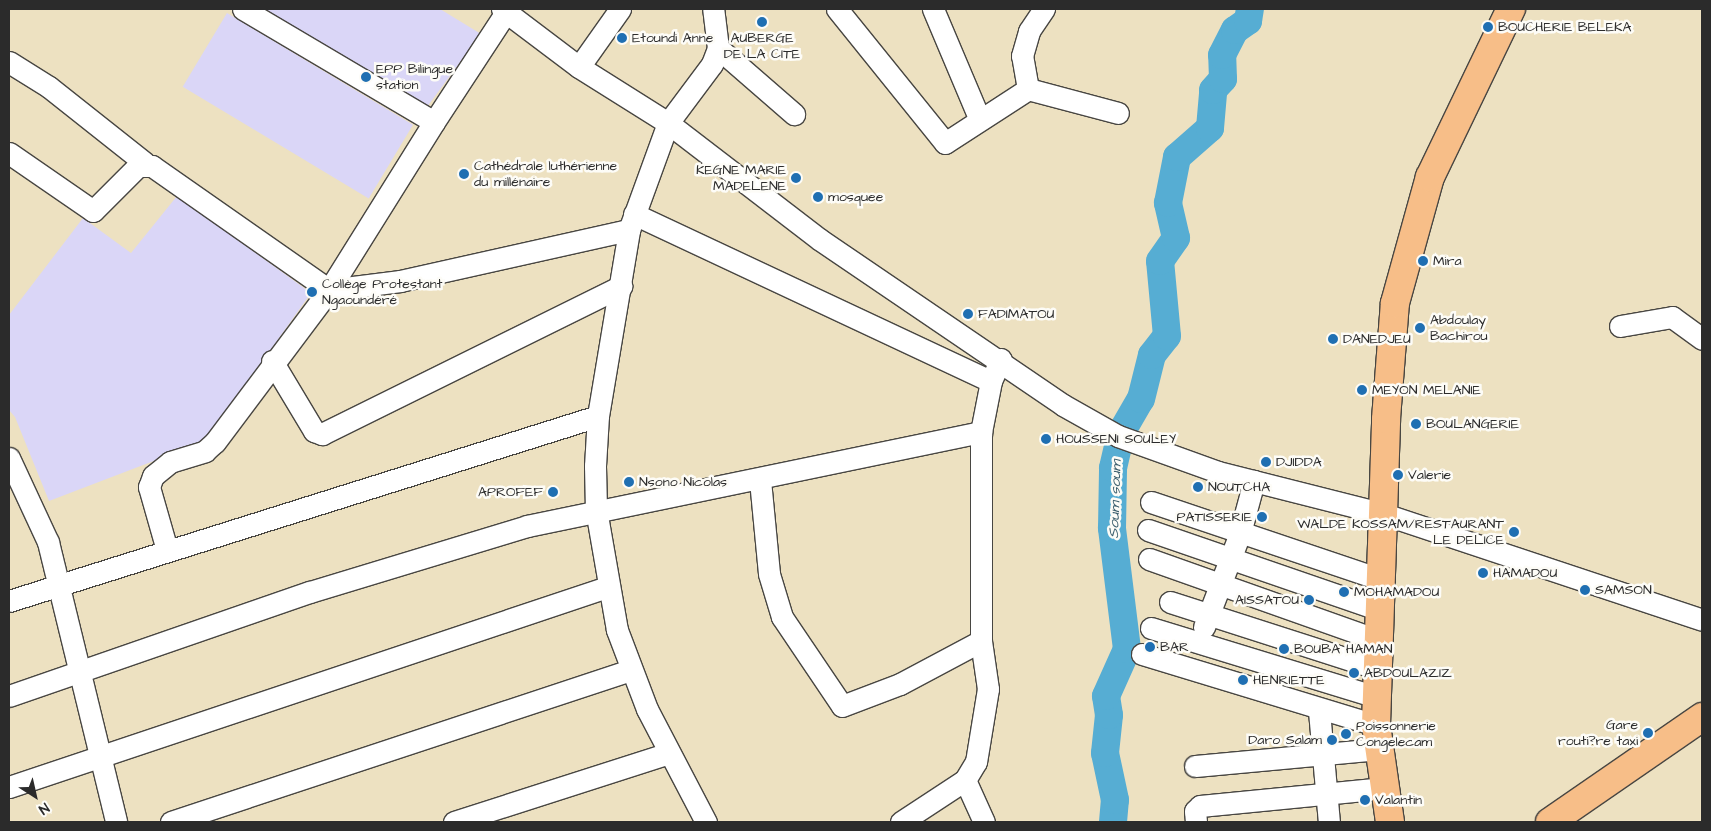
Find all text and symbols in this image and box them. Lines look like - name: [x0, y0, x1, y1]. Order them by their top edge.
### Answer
- marker: AUBERGE DE LA CITE: [756, 16, 768, 28]
- place label: BOUCHERIE BELEKA: [1498, 19, 1632, 35]
- marker: BOUCHERIE BELEKA: [1482, 21, 1494, 33]
- place label: Etoundi Anne: [632, 30, 713, 46]
- place label: AUBERGE DE LA CITE: [724, 30, 800, 62]
- marker: Etoundi Anne: [616, 32, 628, 44]
- place label: EPP Bilingue station: [376, 61, 453, 94]
- marker: EPP Bilingue station: [360, 71, 372, 83]
- place label: Cathédrale luthérienne du millénaire: [474, 158, 617, 190]
- place label: KEGNE MARIE MADELENE: [696, 162, 786, 194]
- marker: Cathédrale luthérienne du millénaire: [458, 168, 470, 180]
- marker: KEGNE MARIE MADELENE: [790, 172, 802, 184]
- place label: mosquee: [828, 189, 883, 205]
- marker: mosquee: [812, 191, 824, 203]
- place label: Mira: [1433, 253, 1462, 269]
- marker: Mira: [1417, 255, 1429, 267]
- place label: Collège Protestant Ngaoundéré: [322, 276, 442, 308]
- marker: Collège Protestant Ngaoundéré: [306, 286, 318, 298]
- place label: FADIMATOU: [978, 306, 1054, 322]
- marker: FADIMATOU: [962, 308, 974, 320]
- place label: Abdoulay Bachirou: [1430, 312, 1488, 344]
- marker: Abdoulay Bachirou: [1414, 322, 1426, 334]
- place label: DANEDJEU: [1343, 331, 1411, 347]
- marker: DANEDJEU: [1327, 333, 1339, 345]
- place label: MEYON MELANIE: [1372, 382, 1481, 398]
- marker: MEYON MELANIE: [1356, 384, 1368, 396]
- place label: BOULANGERIE: [1426, 416, 1519, 432]
- marker: BOULANGERIE: [1410, 418, 1422, 430]
- place label: HOUSSENI SOULEY: [1056, 431, 1176, 447]
- marker: HOUSSENI SOULEY: [1040, 433, 1052, 445]
- place label: DJIDDA: [1276, 454, 1322, 470]
- marker: DJIDDA: [1260, 456, 1272, 468]
- water label: Soum soum: [1105, 459, 1125, 539]
- place label: Valerie: [1408, 467, 1451, 483]
- marker: Valerie: [1392, 469, 1404, 481]
- place label: Nsono Nicolas: [639, 474, 727, 490]
- marker: Nsono Nicolas: [623, 476, 635, 488]
- place label: NOUTCHA: [1208, 479, 1270, 495]
- marker: NOUTCHA: [1192, 481, 1204, 493]
- place label: APROFEF: [478, 484, 543, 500]
- marker: APROFEF: [547, 486, 559, 498]
- place label: PATISSERIE: [1177, 509, 1252, 525]
- marker: PATISSERIE: [1256, 511, 1268, 523]
- place label: WALDE KOSSAM/RESTAURANT LE DELICE: [1297, 516, 1504, 548]
- marker: WALDE KOSSAM/RESTAURANT LE DELICE: [1508, 526, 1520, 538]
- place label: HAMADOU: [1493, 565, 1557, 581]
- marker: HAMADOU: [1477, 567, 1489, 579]
- place label: SAMSON: [1595, 582, 1652, 598]
- place label: MOHAMADOU: [1354, 584, 1439, 600]
- marker: SAMSON: [1579, 584, 1591, 596]
- marker: MOHAMADOU: [1338, 586, 1350, 598]
- place label: AISSATOU: [1235, 592, 1299, 608]
- marker: AISSATOU: [1303, 594, 1315, 606]
- place label: BAR: [1160, 639, 1189, 655]
- marker: BAR: [1144, 641, 1156, 653]
- place label: BOUBA HAMAN: [1294, 641, 1392, 657]
- marker: BOUBA HAMAN: [1278, 643, 1290, 655]
- place label: ABDOULAZIZ: [1364, 665, 1452, 681]
- marker: ABDOULAZIZ: [1348, 667, 1360, 679]
- place label: HENRIETTE: [1253, 672, 1325, 688]
- marker: HENRIETTE: [1237, 674, 1249, 686]
- place label: Gare routi?re taxi: [1558, 717, 1638, 750]
- place label: Poissonnerie Congelecam: [1356, 718, 1436, 750]
- marker: Gare routi?re taxi: [1642, 727, 1654, 739]
- marker: Poissonnerie Congelecam: [1340, 728, 1352, 740]
- place label: Daro Salam: [1248, 732, 1322, 748]
- marker: Daro Salam: [1326, 734, 1338, 746]
- north arrow: [10, 771, 60, 821]
- place label: Valantin: [1375, 792, 1422, 808]
- marker: Valantin: [1359, 794, 1371, 806]
- text: N: [34, 798, 53, 819]

